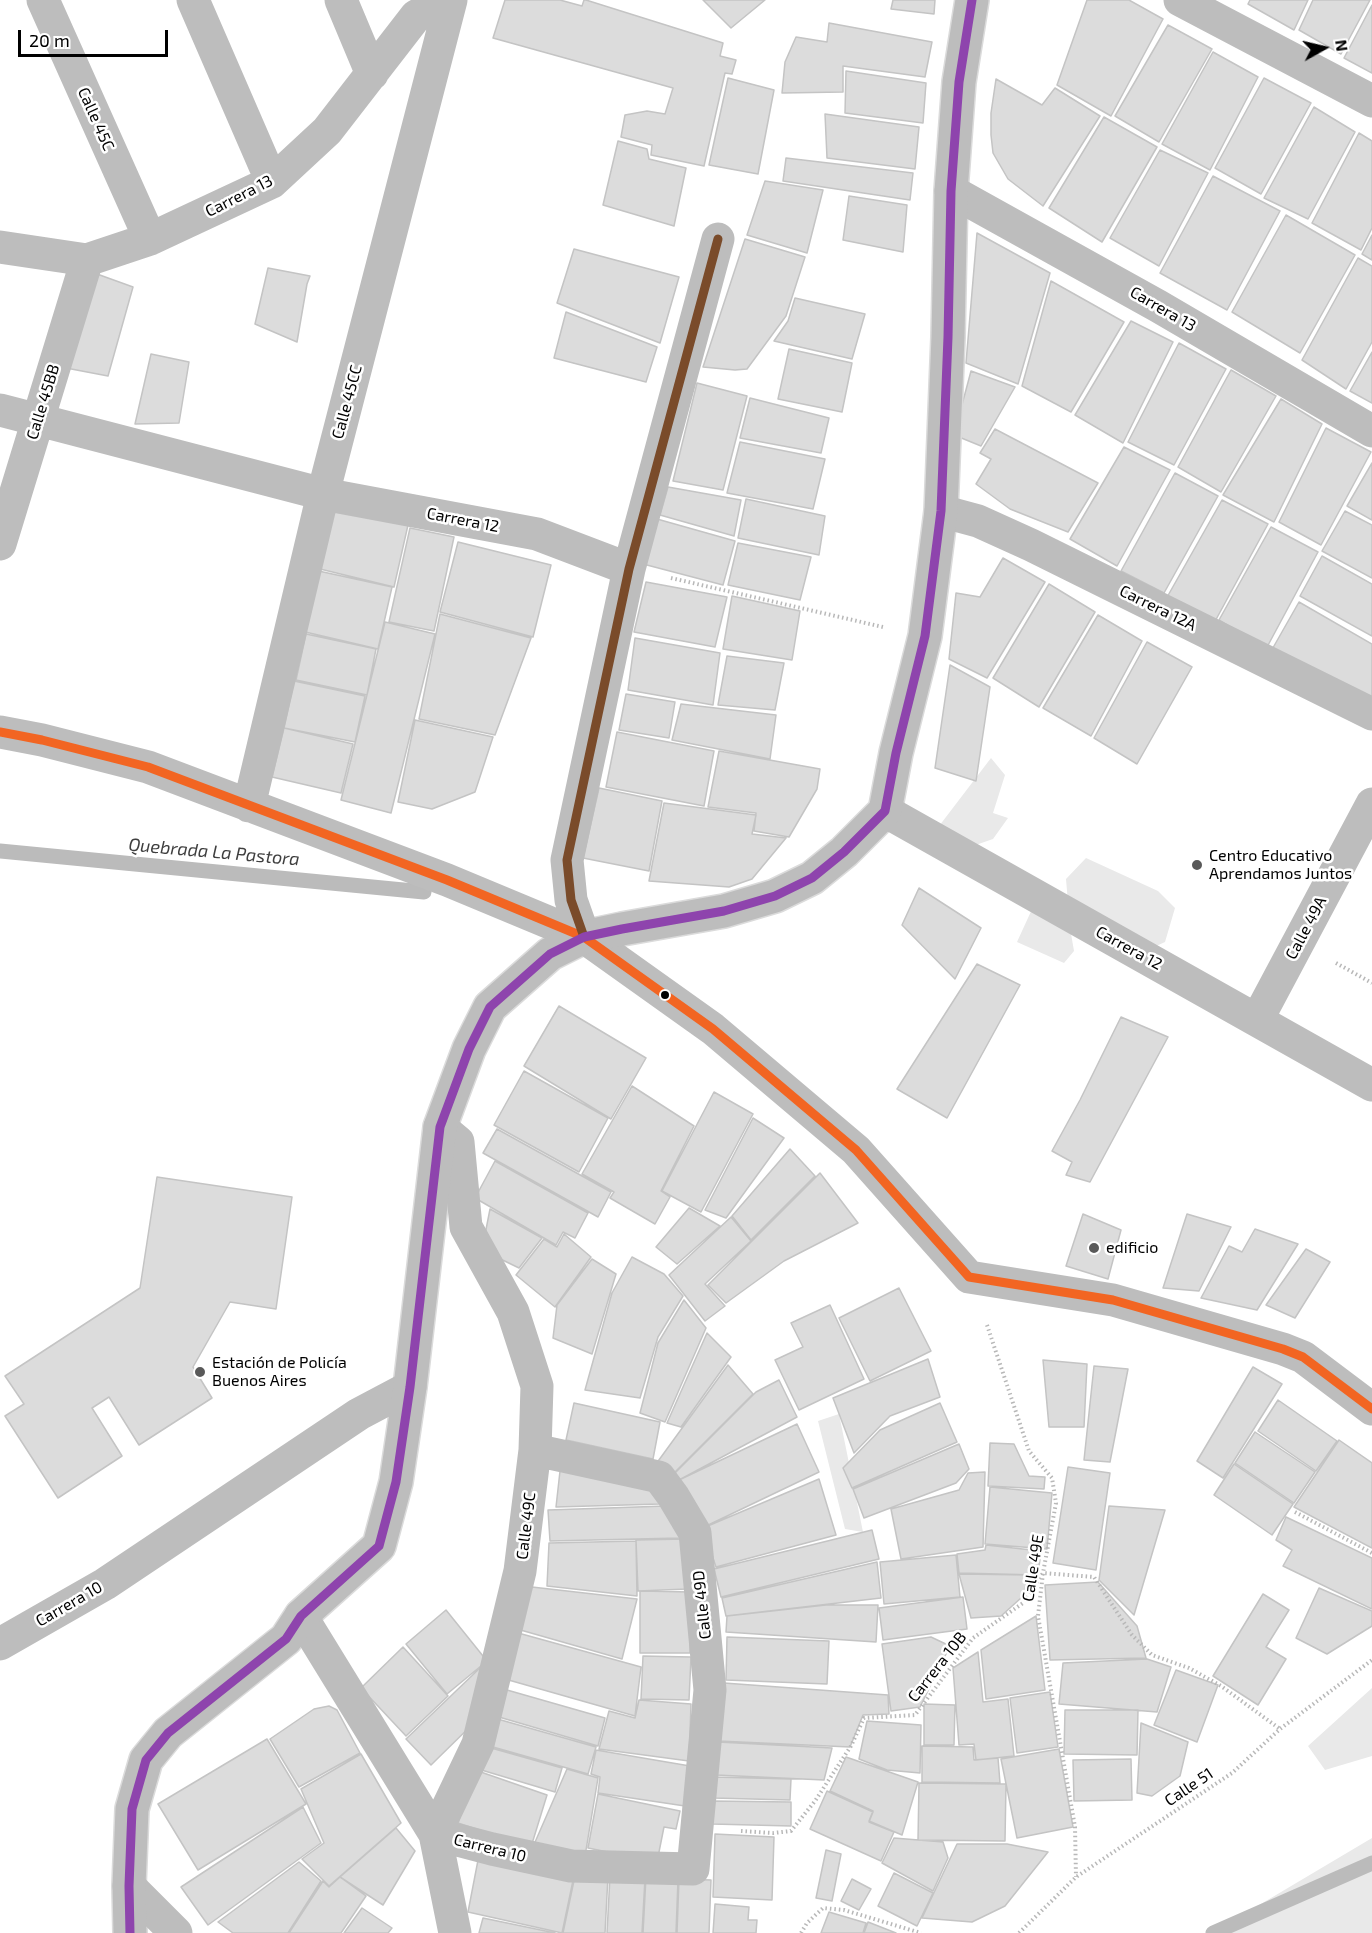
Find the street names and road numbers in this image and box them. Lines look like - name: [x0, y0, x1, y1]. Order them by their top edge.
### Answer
- street label: Calle 45C: [74, 84, 118, 154]
- street label: Carrera 13: [202, 171, 276, 221]
- street label: Carrera 13: [1127, 282, 1199, 336]
- street label: Calle 45BB: [22, 362, 64, 442]
- street label: Calle 45CC: [328, 363, 366, 441]
- street label: Carrera 12: [425, 504, 501, 536]
- street label: Carrera 12A: [1116, 581, 1200, 635]
- street label: Calle 49A: [1281, 893, 1331, 963]
- street label: Carrera 12: [1092, 922, 1166, 974]
- street label: Calle 49C: [512, 1491, 540, 1561]
- street label: Calle 49E: [1018, 1533, 1048, 1603]
- street label: Calle 49D: [689, 1570, 715, 1640]
- street label: Carrera 10: [32, 1577, 106, 1631]
- street label: Carrera 10B: [904, 1628, 970, 1706]
- street label: Calle 51: [1161, 1764, 1217, 1810]
- street label: Carrera 10: [452, 1830, 528, 1866]

